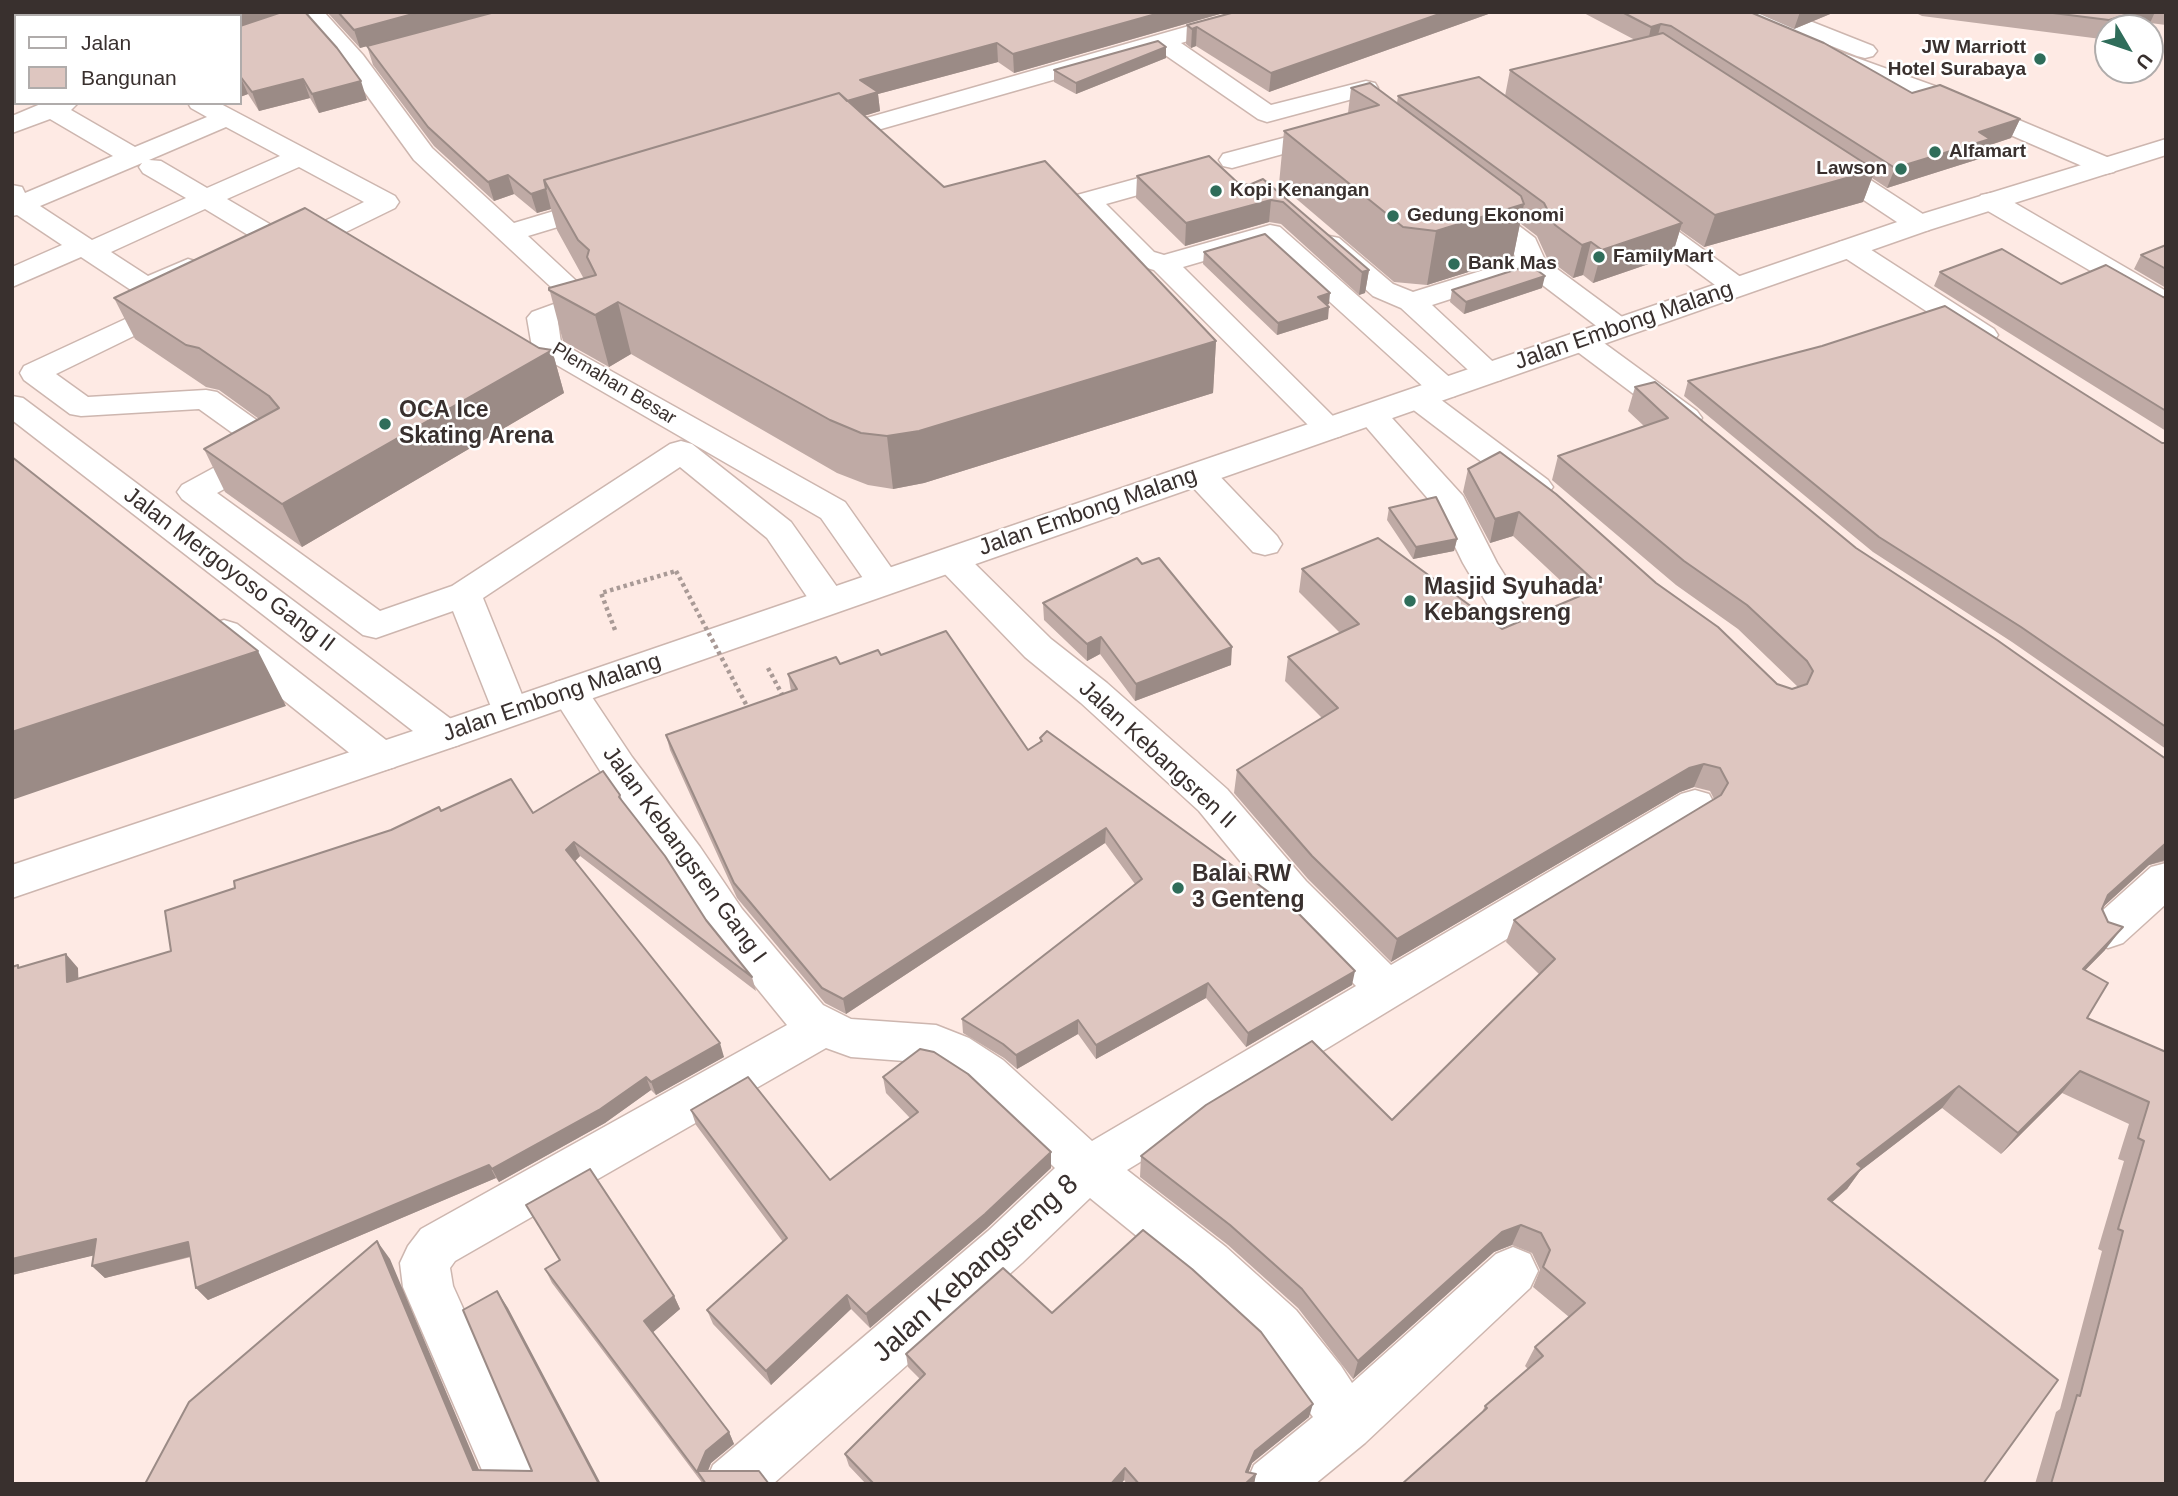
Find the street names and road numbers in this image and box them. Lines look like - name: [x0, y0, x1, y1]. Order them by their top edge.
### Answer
- street label: Jalan Embong Malang: [1511, 276, 1737, 376]
- street label: Plemahan Besar: [548, 338, 680, 430]
- street label: Jalan Embong Malang: [975, 462, 1201, 562]
- street label: Jalan Mergoyoso Gang II: [118, 482, 340, 658]
- street label: Jalan Embong Malang: [439, 648, 665, 748]
- street label: Jalan Kebangsren II: [1073, 675, 1241, 835]
- street label: Jalan Kebangsren Gang I: [596, 741, 772, 969]
- street label: Jalan Kebangsreng 8: [866, 1168, 1086, 1370]

